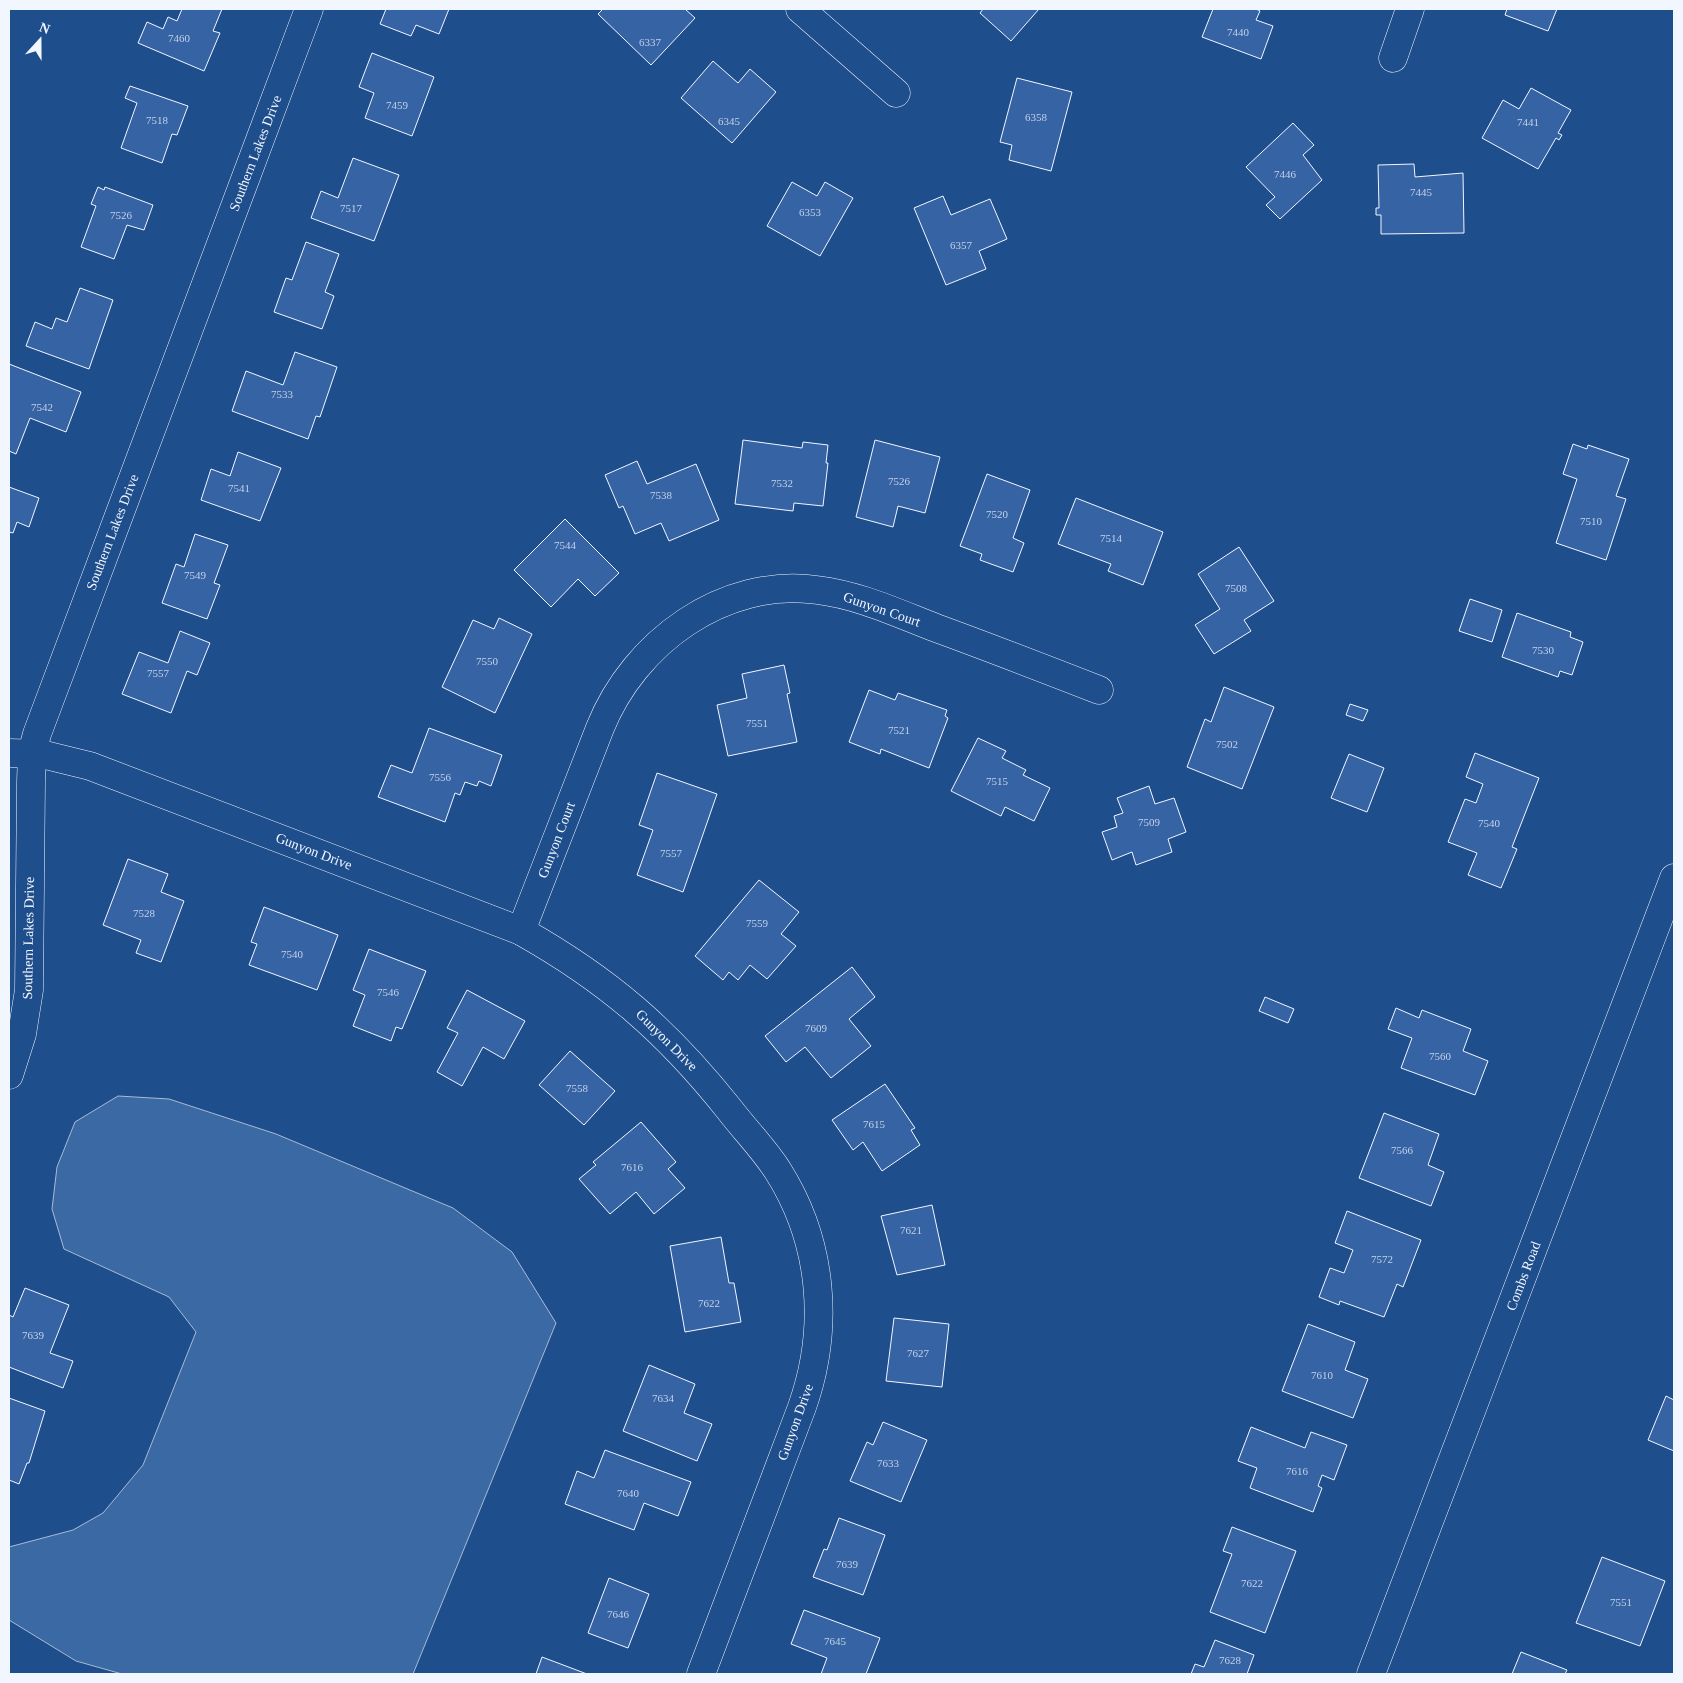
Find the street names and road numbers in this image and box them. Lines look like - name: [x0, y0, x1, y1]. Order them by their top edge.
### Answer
- street label: Southern Lakes Drive: [226, 93, 284, 213]
- street label: Southern Lakes Drive: [83, 472, 141, 592]
- street label: Gunyon Court: [841, 589, 922, 630]
- street label: Gunyon Court: [535, 800, 578, 880]
- street label: Gunyon Drive: [274, 830, 354, 873]
- street label: Southern Lakes Drive: [20, 876, 37, 1000]
- street label: Gunyon Drive: [633, 1007, 700, 1074]
- street label: Combs Road: [1503, 1240, 1544, 1313]
- street label: Gunyon Drive: [775, 1382, 816, 1463]

